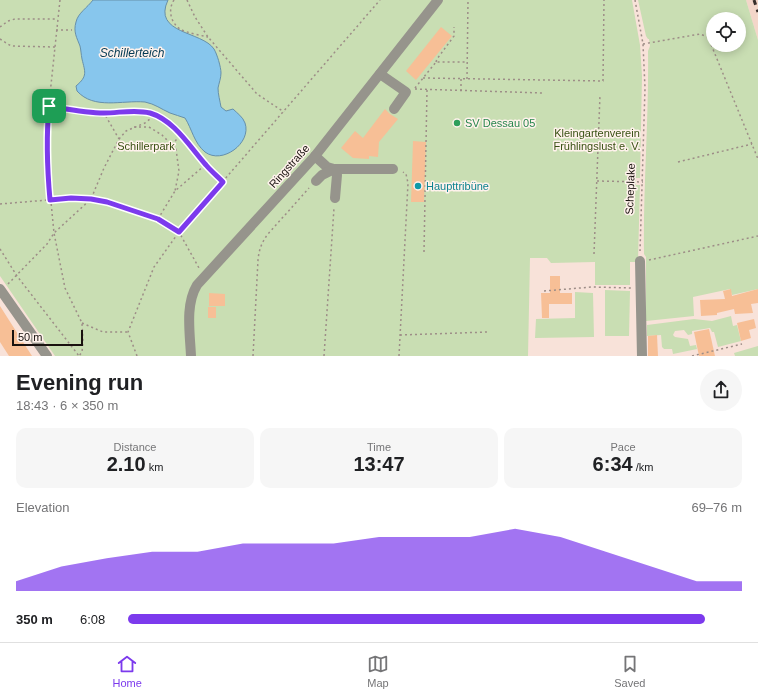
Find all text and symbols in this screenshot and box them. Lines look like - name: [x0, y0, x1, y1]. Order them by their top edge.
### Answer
- map controls: [706, 12, 746, 52]
- button: locate: [706, 12, 746, 52]
- water label: Schillerteich: [100, 46, 165, 60]
- pin: [32, 89, 66, 123]
- icon: arrive: [38, 95, 60, 117]
- place label: SV Dessau 05: [465, 117, 535, 129]
- marker: SV Dessau 05: [452, 118, 462, 128]
- park label: Kleingartenverein Frühlingslust e. V.: [553, 127, 641, 152]
- park label: Schillerpark: [117, 140, 175, 152]
- street label: Ringstraße: [267, 142, 311, 190]
- street label: Scheplake: [623, 163, 637, 215]
- place label: Haupttribüne: [426, 180, 489, 192]
- marker: Haupttribüne: [413, 181, 423, 191]
- scale bar: [12, 328, 83, 347]
- text: 50 m: [18, 331, 42, 343]
- button: share: [700, 369, 742, 411]
- text: Evening run: [16, 370, 143, 395]
- text: 18:43 · 6 × 350 m: [16, 398, 118, 413]
- text: Distance: [114, 441, 156, 453]
- text: Time: [367, 441, 391, 453]
- text: Pace: [610, 441, 636, 453]
- text: 2.10: [107, 453, 146, 475]
- text: 13:47: [353, 453, 405, 475]
- text: 6:34: [593, 453, 633, 475]
- text: km: [146, 461, 163, 473]
- text: /km: [633, 461, 653, 473]
- text: Elevation: [16, 500, 69, 515]
- text: 69–76 m: [691, 500, 742, 515]
- text: 350 m: [16, 612, 53, 627]
- text: 6:08: [80, 612, 105, 627]
- tab: Home: [113, 653, 142, 689]
- tab: Map: [367, 653, 389, 689]
- tab: Saved: [614, 653, 645, 689]

